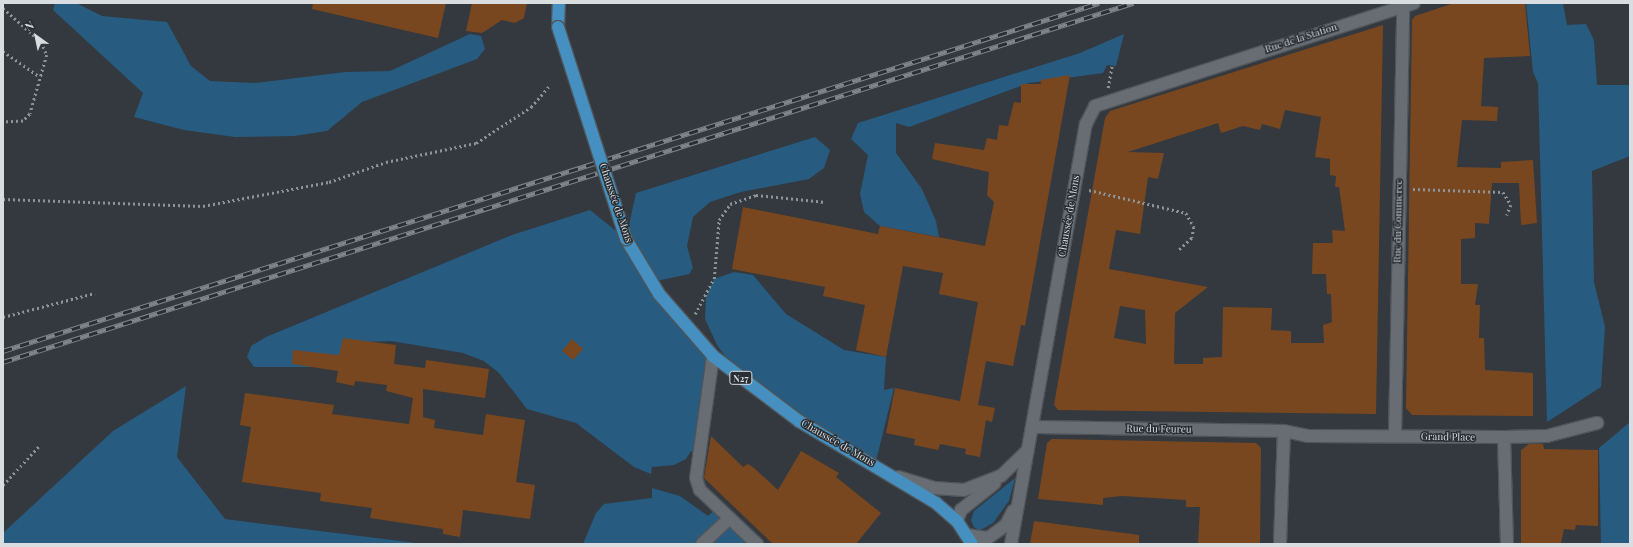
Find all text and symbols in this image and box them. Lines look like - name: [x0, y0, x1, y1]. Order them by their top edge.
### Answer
- north arrow: [16, 16, 56, 56]
- text: N: [22, 17, 37, 34]
- street label: Rue de la Station: [1263, 21, 1339, 55]
- street label: Chaussée de Mons: [597, 162, 635, 244]
- street label: Chaussée de Mons: [1056, 174, 1082, 258]
- street label: Rue du Commerce: [1391, 179, 1405, 263]
- road number: N27: [729, 371, 753, 385]
- street label: Chaussée de Mons: [799, 417, 877, 469]
- street label: Rue du Feureu: [1126, 422, 1192, 436]
- street label: Grand Place: [1421, 431, 1475, 443]

